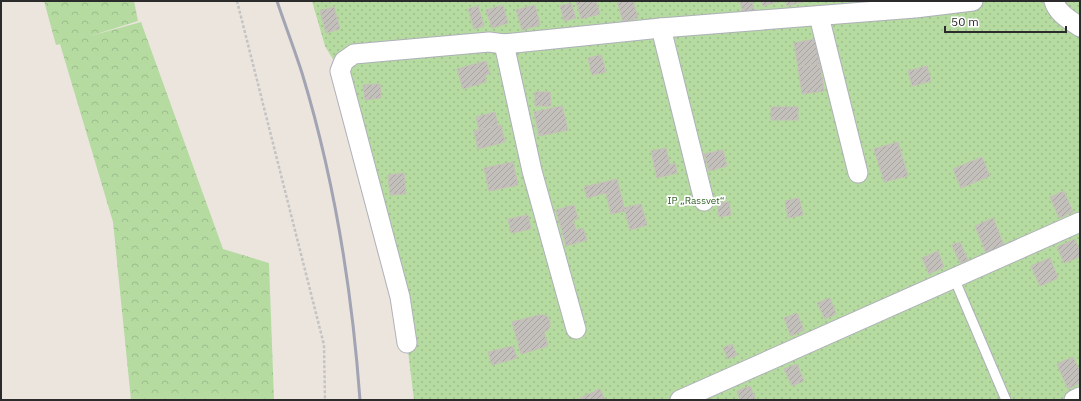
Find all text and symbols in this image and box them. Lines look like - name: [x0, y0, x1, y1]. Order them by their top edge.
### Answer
- scale bar: [945, 8, 1066, 34]
- text: 50 m: [951, 14, 979, 29]
- park label: IP „Rassvet“: [668, 194, 725, 207]

